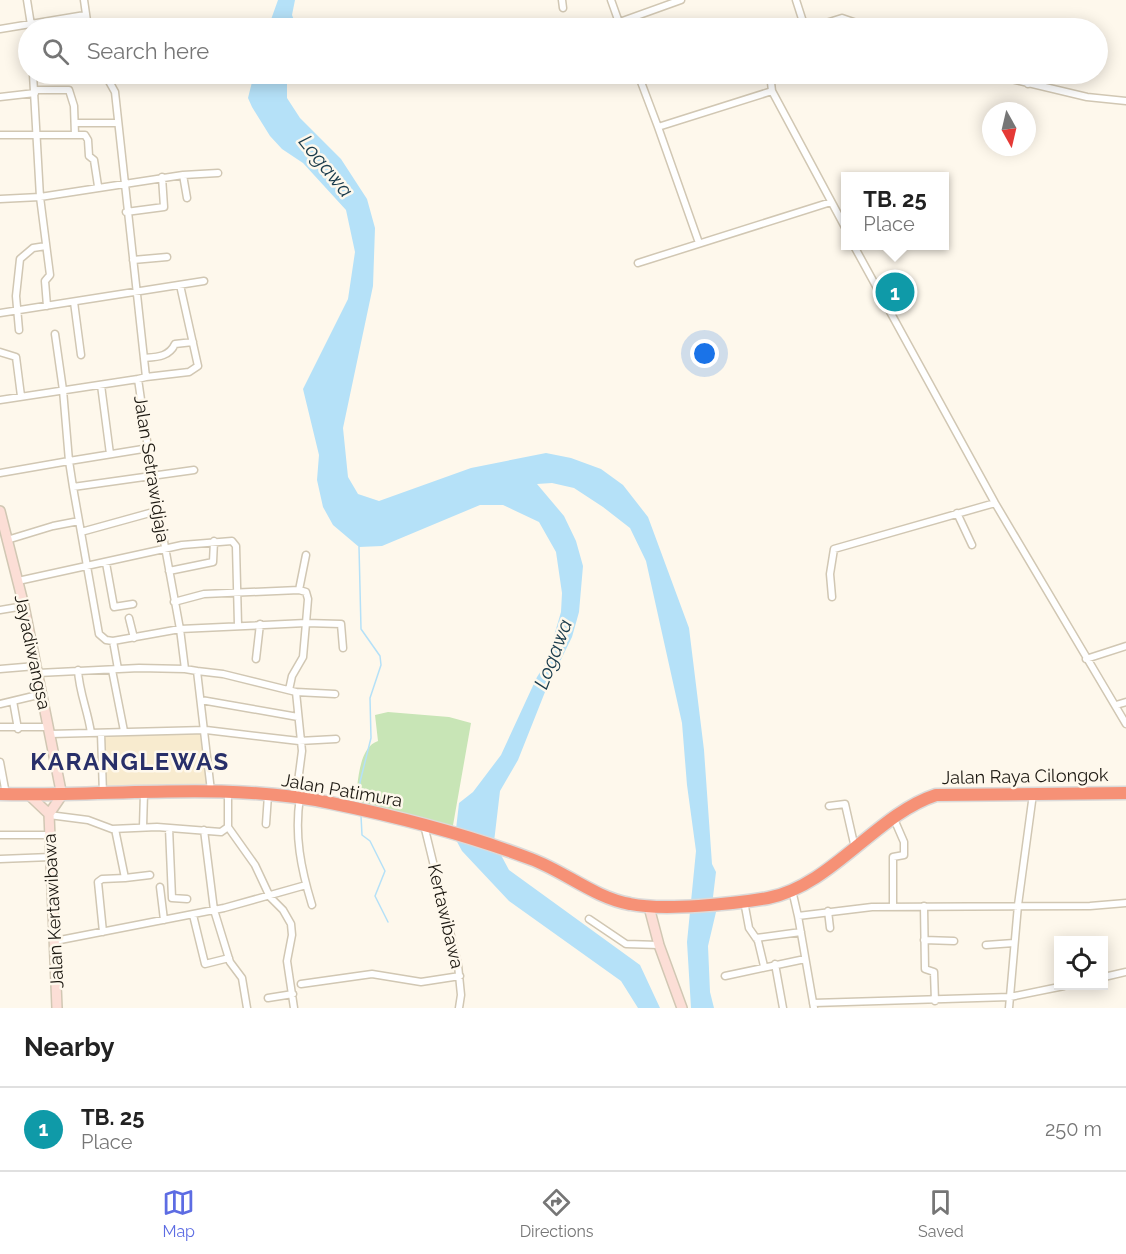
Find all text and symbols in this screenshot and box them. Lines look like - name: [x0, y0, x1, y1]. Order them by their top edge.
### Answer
- search box: [18, 18, 1108, 84]
- icon: search: [39, 35, 72, 68]
- text: Search here: [87, 38, 209, 64]
- north arrow: [982, 102, 1036, 156]
- water label: Logawa: [294, 130, 358, 202]
- popup: [841, 172, 949, 250]
- text: TB. 25: [863, 186, 927, 212]
- text: Place: [863, 212, 915, 236]
- pin: 1: [876, 270, 914, 314]
- your location: [690, 339, 719, 368]
- street label: Jalan Setrawidjaja: [130, 394, 174, 544]
- street label: Jayadiwangsa: [11, 593, 55, 711]
- water label: Logawa: [529, 616, 577, 692]
- district label: KARANGLEWAS: [30, 747, 230, 776]
- street label: Jalan Raya Cilongok: [941, 764, 1109, 788]
- street label: Jalan Patimura: [280, 769, 404, 811]
- street label: Jalan Kertawibawa: [38, 833, 68, 989]
- street label: Kertawibawa: [424, 862, 468, 970]
- map controls: [1054, 936, 1108, 990]
- button: locate: [1054, 936, 1108, 990]
- text: Nearby: [24, 1032, 114, 1062]
- text: TB. 25: [81, 1104, 144, 1130]
- text: 1: [39, 1117, 48, 1141]
- text: 250 m: [1045, 1117, 1102, 1141]
- text: Place: [81, 1130, 132, 1154]
- tab: Map: [162, 1186, 195, 1241]
- tab: Directions: [520, 1186, 594, 1241]
- tab: Saved: [918, 1186, 964, 1241]

